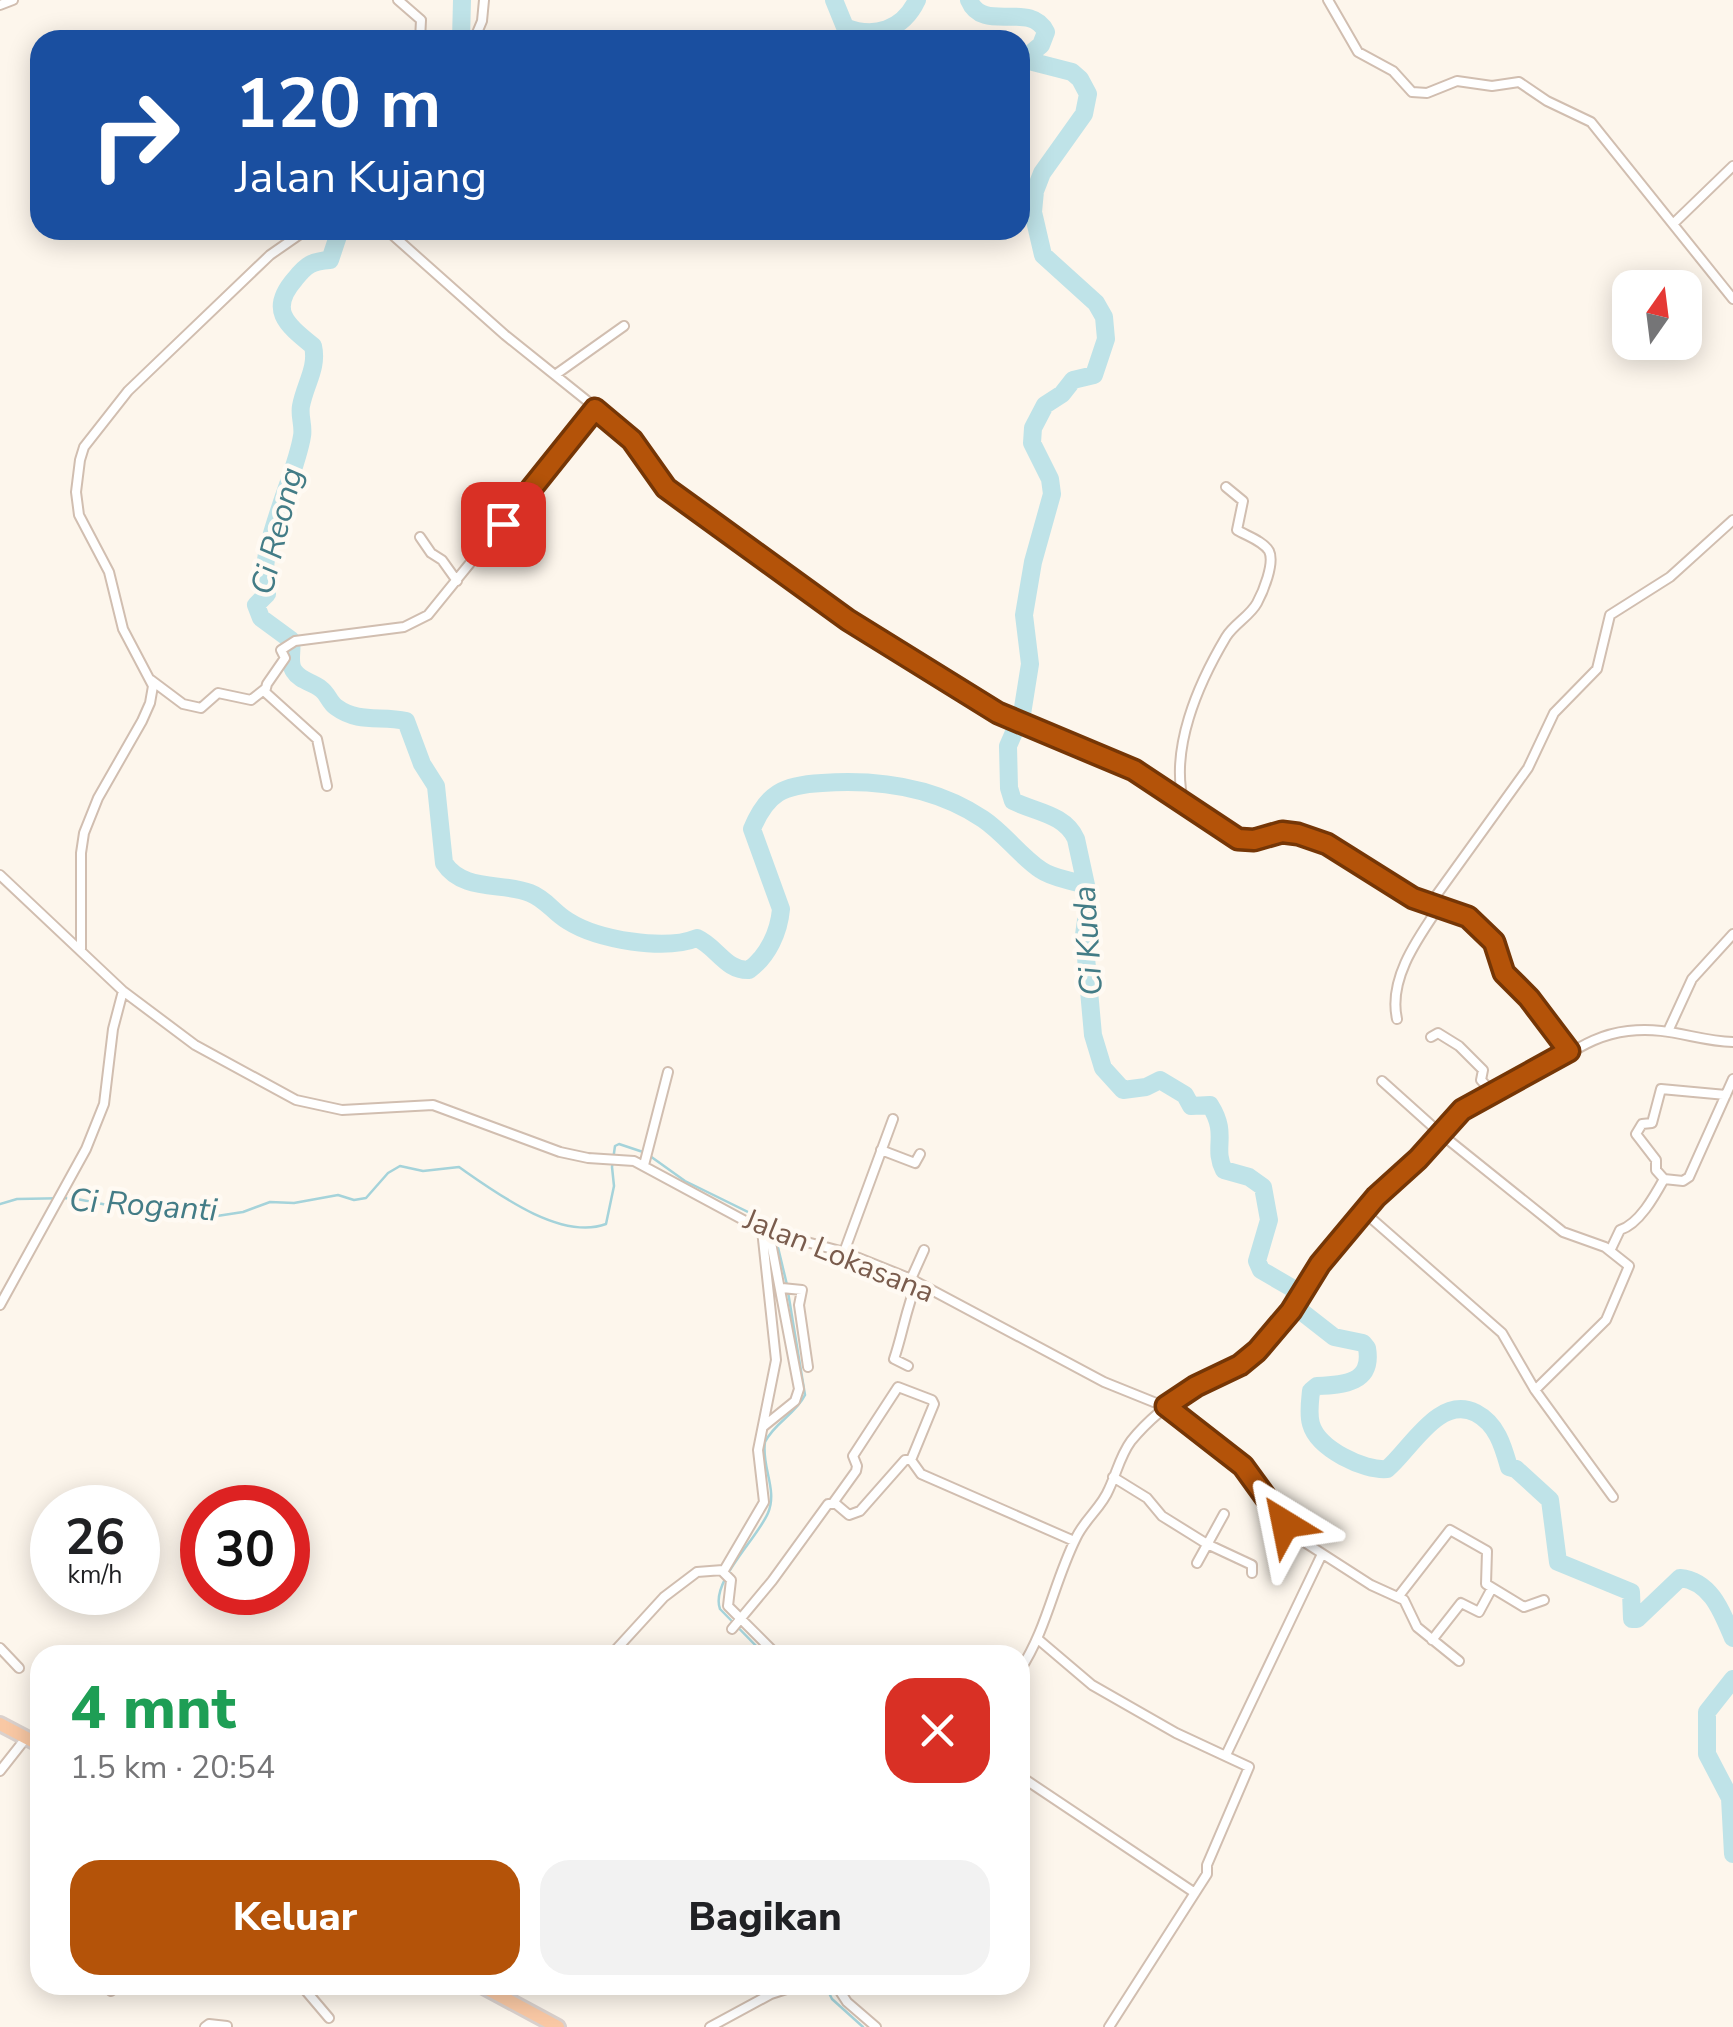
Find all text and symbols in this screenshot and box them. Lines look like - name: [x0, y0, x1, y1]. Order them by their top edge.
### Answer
- text: 120 m: [235, 56, 441, 152]
- icon: right: [70, 70, 200, 200]
- text: Jalan Kujang: [235, 147, 487, 208]
- north arrow: [1612, 270, 1702, 360]
- map controls: [1612, 270, 1702, 360]
- water label: Ci Reong: [240, 463, 314, 599]
- pin: [461, 482, 546, 567]
- icon: arrive: [476, 497, 531, 552]
- water label: Ci Kuda: [1063, 884, 1113, 998]
- water label: Ci Roganti: [67, 1178, 219, 1232]
- street label: Jalan Lokasana: [737, 1199, 940, 1313]
- position arrow: [1233, 1472, 1337, 1576]
- speed limit sign: 30: [180, 1485, 310, 1615]
- text: 26: [65, 1503, 125, 1572]
- text: km/h: [67, 1558, 123, 1592]
- text: 4 mnt: [70, 1667, 236, 1749]
- button: close: [885, 1678, 990, 1783]
- text: 1.5 km · 20:54: [70, 1746, 275, 1789]
- button: Keluar: [70, 1860, 520, 1975]
- button: Bagikan: [540, 1860, 990, 1975]

